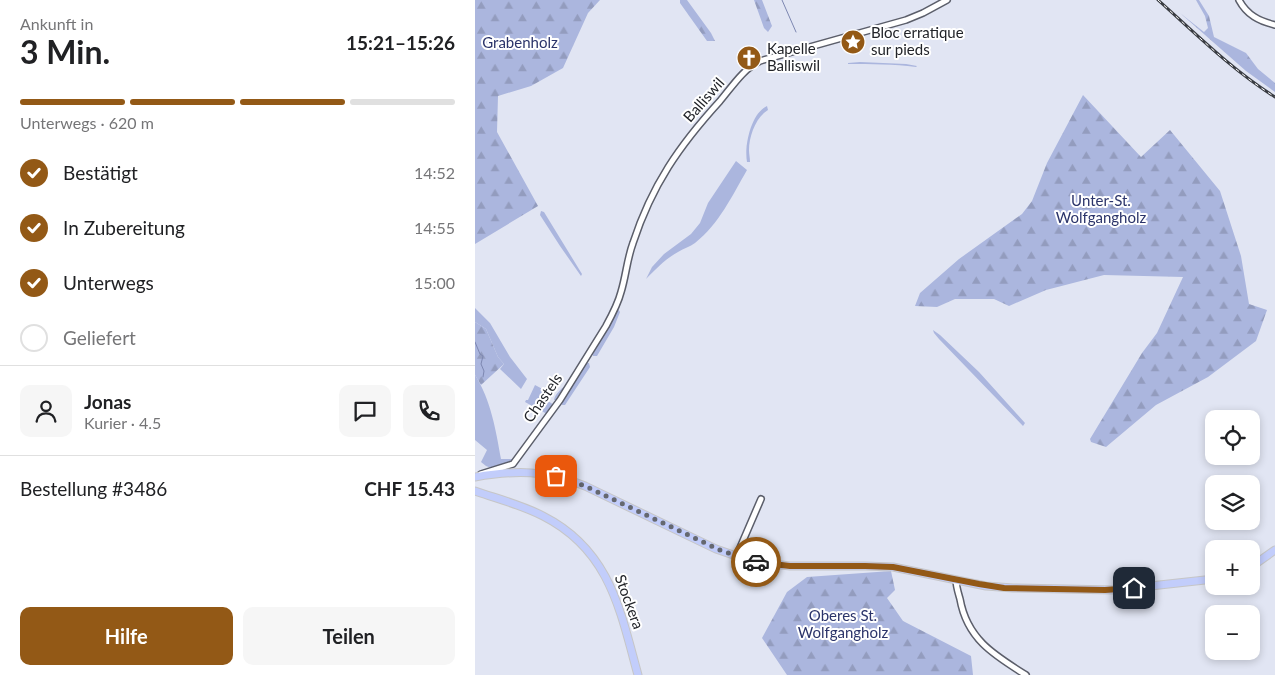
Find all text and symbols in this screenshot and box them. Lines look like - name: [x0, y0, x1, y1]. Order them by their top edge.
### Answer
- text: Ankunft in: [20, 14, 93, 33]
- place label: Bloc erratique sur pieds: [871, 23, 964, 58]
- place icon: Bloc erratique sur pieds: [840, 29, 866, 55]
- text: 15:21–15:26: [346, 31, 455, 54]
- text: 3 Min.: [20, 32, 110, 71]
- park label: Grabenholz: [482, 33, 558, 51]
- place label: Kapelle Balliswil: [767, 39, 820, 74]
- church icon: Kapelle Balliswil: [736, 45, 762, 71]
- street label: Balliswil: [679, 73, 727, 125]
- text: Unterwegs · 620 m: [20, 113, 154, 132]
- icon: check: [20, 159, 48, 187]
- text: Bestätigt: [63, 161, 138, 184]
- text: 14:52: [414, 163, 455, 182]
- park label: Unter-St. Wolfgangholz: [1056, 191, 1146, 226]
- icon: check: [20, 214, 48, 242]
- text: In Zubereitung: [63, 216, 185, 239]
- text: 14:55: [414, 218, 455, 237]
- icon: check: [20, 269, 48, 297]
- text: Unterwegs: [63, 271, 154, 294]
- text: 15:00: [414, 273, 455, 292]
- text: Geliefert: [63, 326, 136, 349]
- street label: Chastels: [519, 369, 566, 425]
- button: person: [20, 385, 72, 437]
- button: chat: [339, 385, 391, 437]
- button: phone: [403, 385, 455, 437]
- text: Jonas: [84, 390, 131, 413]
- map controls: [1205, 410, 1260, 660]
- button: locate: [1205, 410, 1260, 465]
- text: Kurier · 4.5: [84, 413, 161, 432]
- pin: [535, 455, 577, 497]
- icon: bag: [542, 462, 570, 490]
- button: layers: [1205, 475, 1260, 530]
- text: Bestellung #3486: [20, 477, 167, 500]
- text: CHF 15.43: [364, 477, 455, 500]
- courier: [731, 537, 781, 587]
- button: +: [1205, 540, 1260, 595]
- icon: car: [742, 548, 770, 576]
- pin: [1113, 567, 1155, 609]
- street label: Stockera: [612, 572, 648, 631]
- icon: home: [1120, 574, 1148, 602]
- button: −: [1205, 605, 1260, 660]
- park label: Oberes St. Wolfgangholz: [798, 606, 888, 641]
- button: Hilfe: [20, 607, 233, 665]
- button: Teilen: [243, 607, 455, 665]

